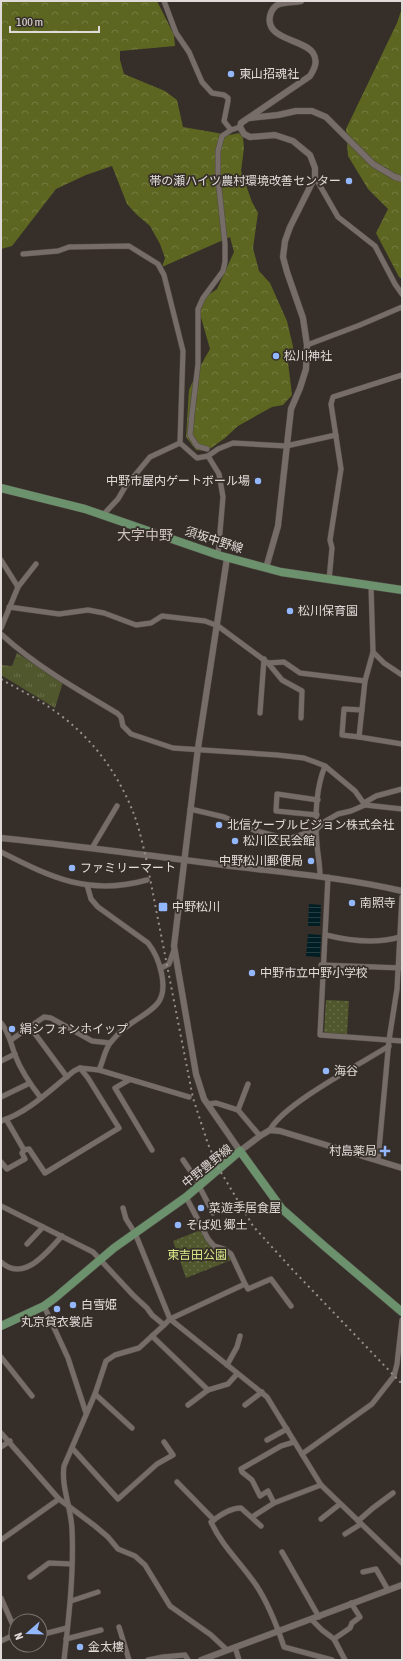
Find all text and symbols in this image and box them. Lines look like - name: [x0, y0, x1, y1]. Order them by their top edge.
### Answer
- scale bar: [10, 8, 99, 34]
- text: 100 m: [16, 15, 43, 29]
- place label: 東山招魂社: [239, 67, 299, 81]
- marker: 東山招魂社: [226, 69, 236, 79]
- place label: 帯の瀬ハイツ農村環境改善センター: [149, 174, 341, 188]
- marker: 帯の瀬ハイツ農村環境改善センター: [344, 176, 354, 186]
- place label: 松川神社: [284, 349, 332, 363]
- marker: 松川神社: [271, 351, 281, 361]
- place label: 中野市屋内ゲートボール場: [106, 474, 250, 488]
- marker: 中野市屋内ゲートボール場: [253, 476, 263, 486]
- street label: 須坂中野線: [183, 524, 245, 556]
- district label: 大字中野: [117, 527, 173, 543]
- place label: 松川保育園: [298, 604, 358, 618]
- marker: 松川保育園: [285, 606, 295, 616]
- place label: 北信ケーブルビジョン株式会社: [227, 818, 394, 832]
- marker: 北信ケーブルビジョン株式会社: [214, 820, 224, 830]
- place label: 松川区民会館: [243, 834, 315, 848]
- marker: 松川区民会館: [230, 836, 240, 846]
- place label: 中野松川郵便局: [219, 854, 303, 868]
- marker: 中野松川郵便局: [306, 856, 316, 866]
- place label: ファミリーマート: [80, 861, 176, 875]
- marker: ファミリーマート: [67, 863, 77, 873]
- place label: 南照寺: [360, 896, 396, 910]
- marker: 南照寺: [347, 898, 357, 908]
- place label: 中野松川: [172, 900, 220, 914]
- marker: 中野松川: [157, 901, 169, 913]
- place label: 中野市立中野小学校: [260, 966, 368, 980]
- marker: 中野市立中野小学校: [247, 968, 257, 978]
- place label: 絹シフォンホイップ: [20, 1022, 128, 1036]
- marker: 絹シフォンホイップ: [7, 1024, 17, 1034]
- place label: 海谷: [334, 1064, 358, 1078]
- marker: 海谷: [321, 1066, 331, 1076]
- street label: 中野豊野線: [179, 1142, 235, 1190]
- place label: 村島薬局: [329, 1144, 377, 1158]
- marker: 村島薬局: [380, 1146, 390, 1156]
- place label: 菜遊季居食屋: [209, 1201, 281, 1215]
- marker: 菜遊季居食屋: [196, 1203, 206, 1213]
- place label: そば処 郷土: [186, 1218, 248, 1232]
- marker: そば処 郷土: [173, 1220, 183, 1230]
- park label: 東吉田公園: [167, 1248, 227, 1262]
- place label: 白雪姫: [81, 1298, 117, 1312]
- marker: 白雪姫: [68, 1300, 78, 1310]
- marker: 丸京貸衣裳店: [52, 1304, 62, 1314]
- place label: 丸京貸衣裳店: [21, 1315, 93, 1329]
- north arrow: [8, 1613, 48, 1653]
- text: N: [12, 1631, 25, 1642]
- place label: 金太樓: [88, 1640, 124, 1654]
- marker: 金太樓: [75, 1642, 85, 1652]

